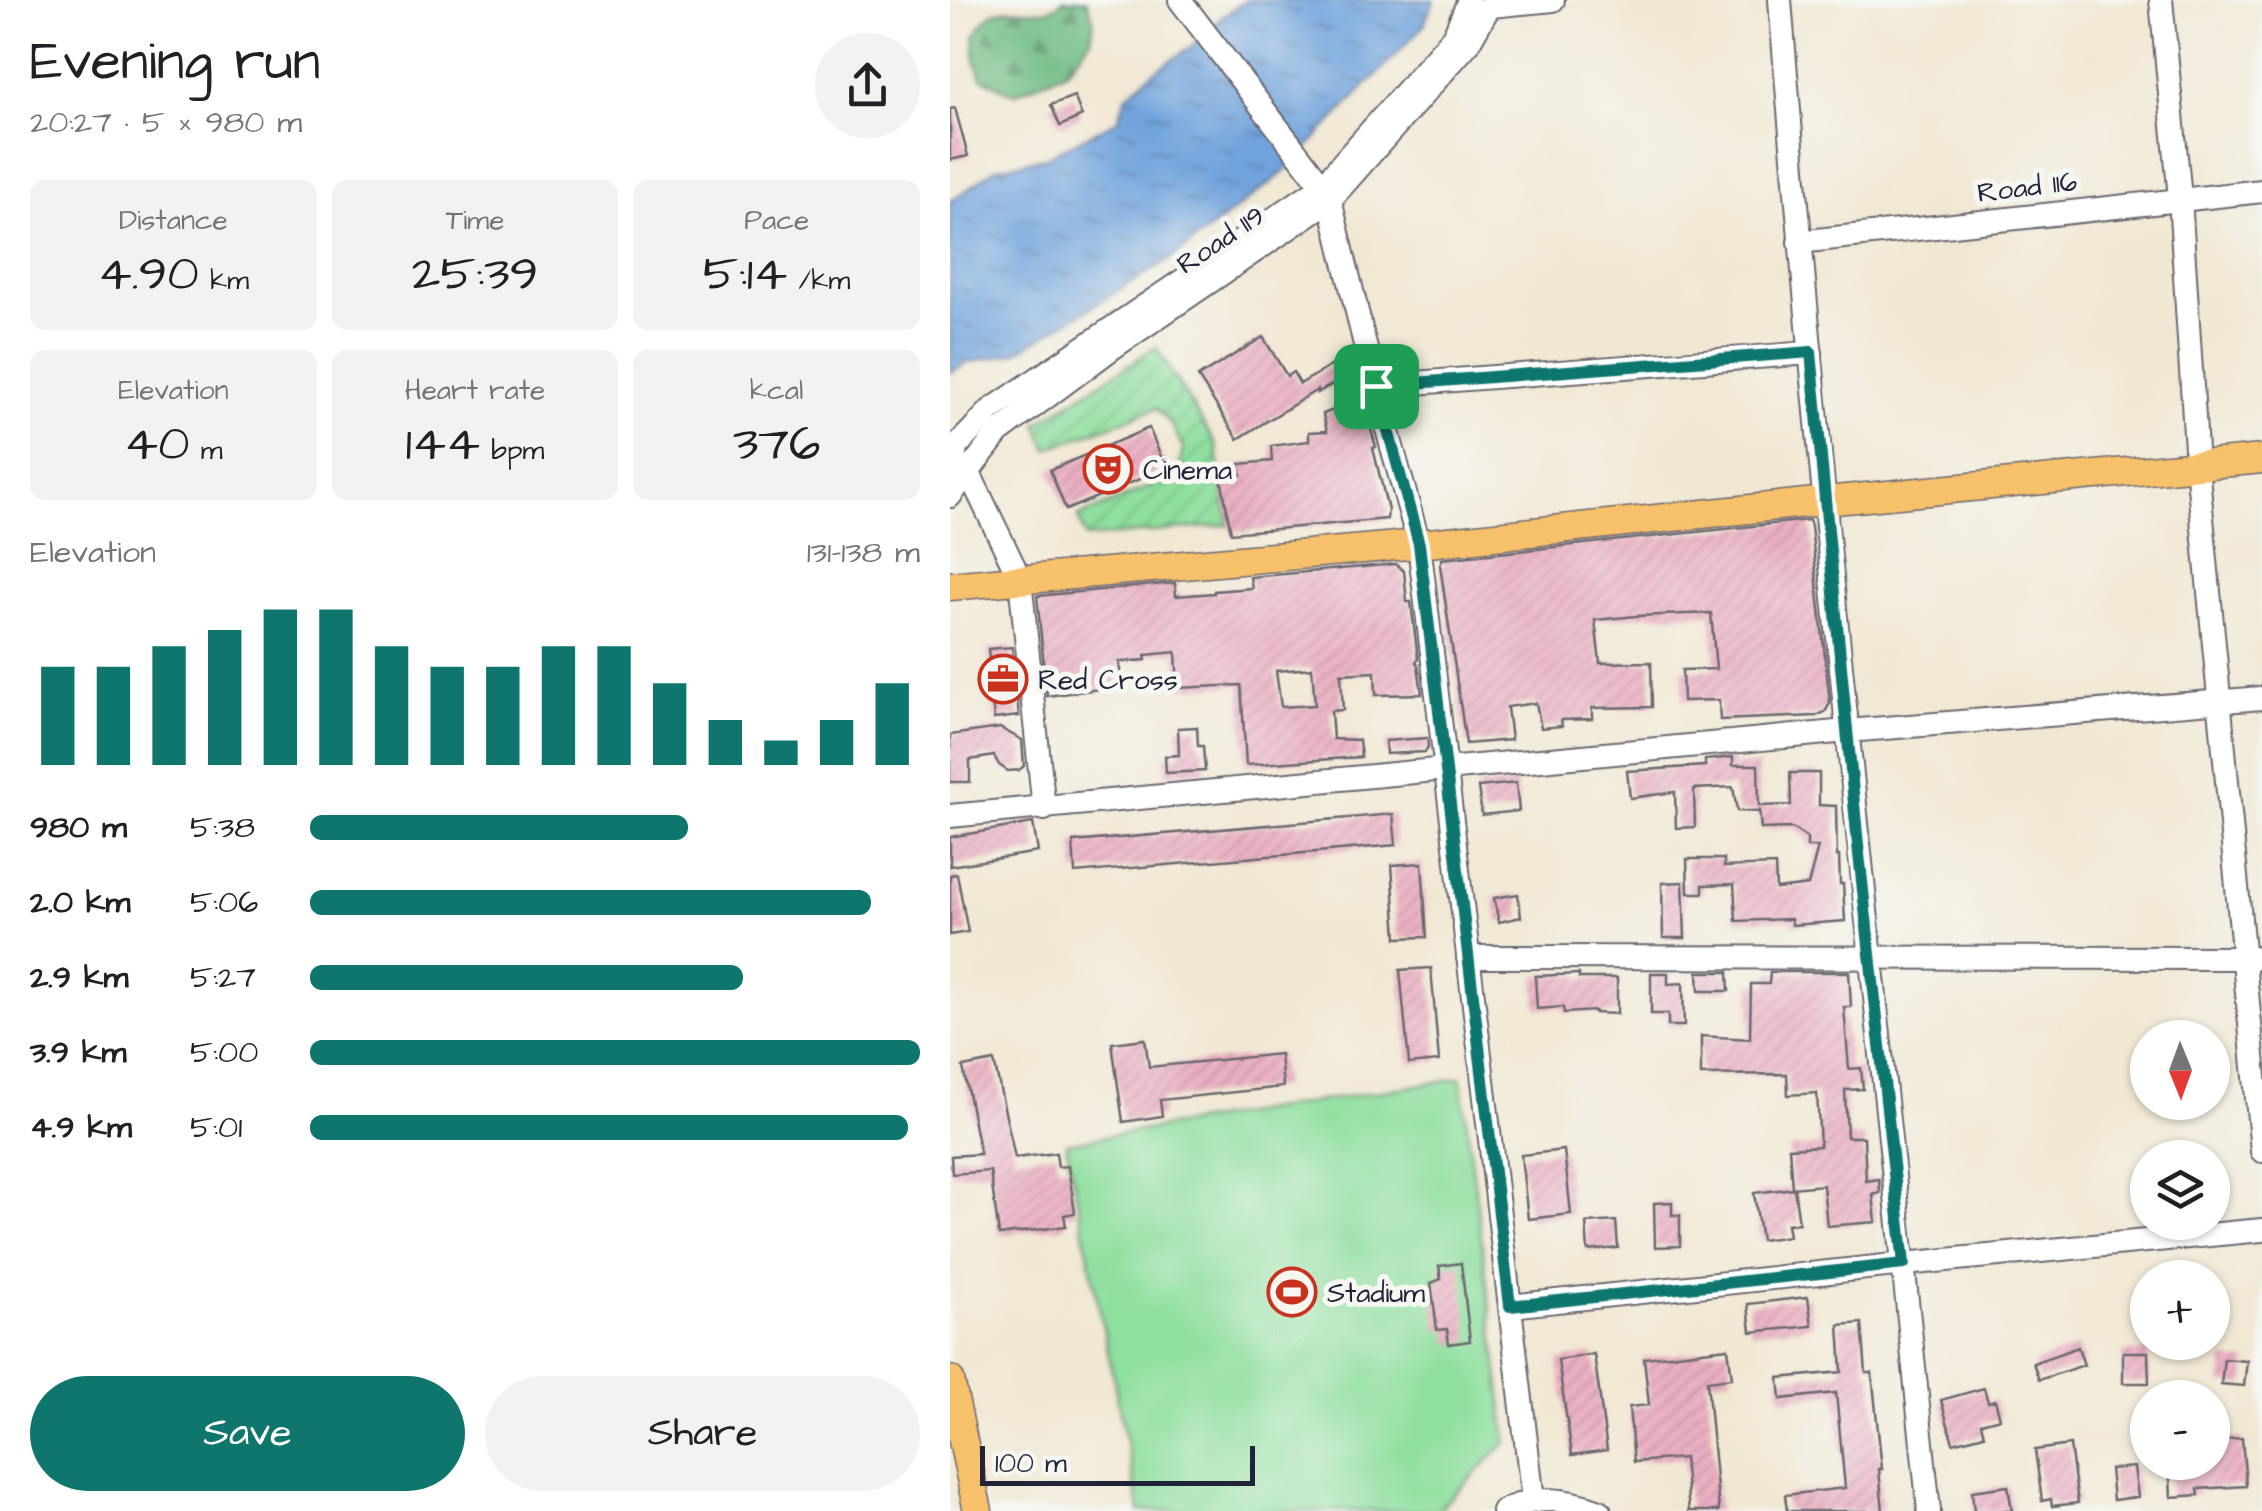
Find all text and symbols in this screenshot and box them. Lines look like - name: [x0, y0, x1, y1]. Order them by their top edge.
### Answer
- text: Evening run: [30, 24, 320, 100]
- button: share: [815, 33, 920, 138]
- text: 20:27 · 5 × 980 m: [30, 100, 302, 145]
- street label: Road 116: [1975, 162, 2079, 213]
- street label: Road 119: [1169, 196, 1273, 284]
- text: Distance: [119, 201, 228, 240]
- text: Time: [446, 201, 504, 240]
- text: Pace: [744, 201, 809, 240]
- text: 4.90: [98, 240, 199, 309]
- text: 25:39: [412, 240, 538, 309]
- text: 5:14: [703, 240, 787, 309]
- text: km: [199, 261, 249, 300]
- text: /km: [787, 261, 850, 300]
- pin: [1334, 344, 1419, 429]
- icon: arrive: [1349, 359, 1404, 414]
- text: Elevation: [118, 371, 228, 410]
- text: Heart rate: [405, 371, 545, 410]
- text: kcal: [750, 371, 803, 410]
- text: 40: [124, 410, 190, 479]
- text: 144: [406, 410, 480, 479]
- text: 376: [733, 410, 820, 479]
- text: m: [190, 431, 223, 470]
- text: bpm: [480, 431, 544, 470]
- theatre icon: Cinema: [1082, 443, 1134, 495]
- place label: Cinema: [1143, 451, 1232, 490]
- text: Elevation: [30, 530, 156, 575]
- text: 131–138 m: [807, 530, 920, 575]
- office icon: Red Cross: [977, 653, 1029, 705]
- place label: Red Cross: [1038, 661, 1178, 700]
- text: 980 m: [30, 805, 127, 850]
- text: 5:38: [190, 805, 255, 850]
- text: 2.0 km: [30, 880, 130, 925]
- text: 5:06: [190, 880, 258, 925]
- text: 2.9 km: [30, 955, 128, 1000]
- text: 5:27: [190, 955, 256, 1000]
- north arrow: [2130, 1020, 2230, 1120]
- map controls: [2130, 1020, 2230, 1480]
- text: 3.9 km: [30, 1030, 126, 1075]
- text: 5:00: [190, 1030, 258, 1075]
- text: 4.9 km: [30, 1105, 132, 1150]
- text: 5:01: [190, 1105, 242, 1150]
- button: layers: [2130, 1140, 2230, 1240]
- button: +: [2130, 1260, 2230, 1360]
- sports icon: Stadium: [1266, 1266, 1318, 1318]
- place label: Stadium: [1327, 1274, 1425, 1313]
- button: Save: [30, 1376, 465, 1491]
- button: Share: [485, 1376, 920, 1491]
- button: −: [2130, 1380, 2230, 1480]
- scale bar: [980, 1441, 1255, 1486]
- text: 100 m: [995, 1444, 1067, 1483]

